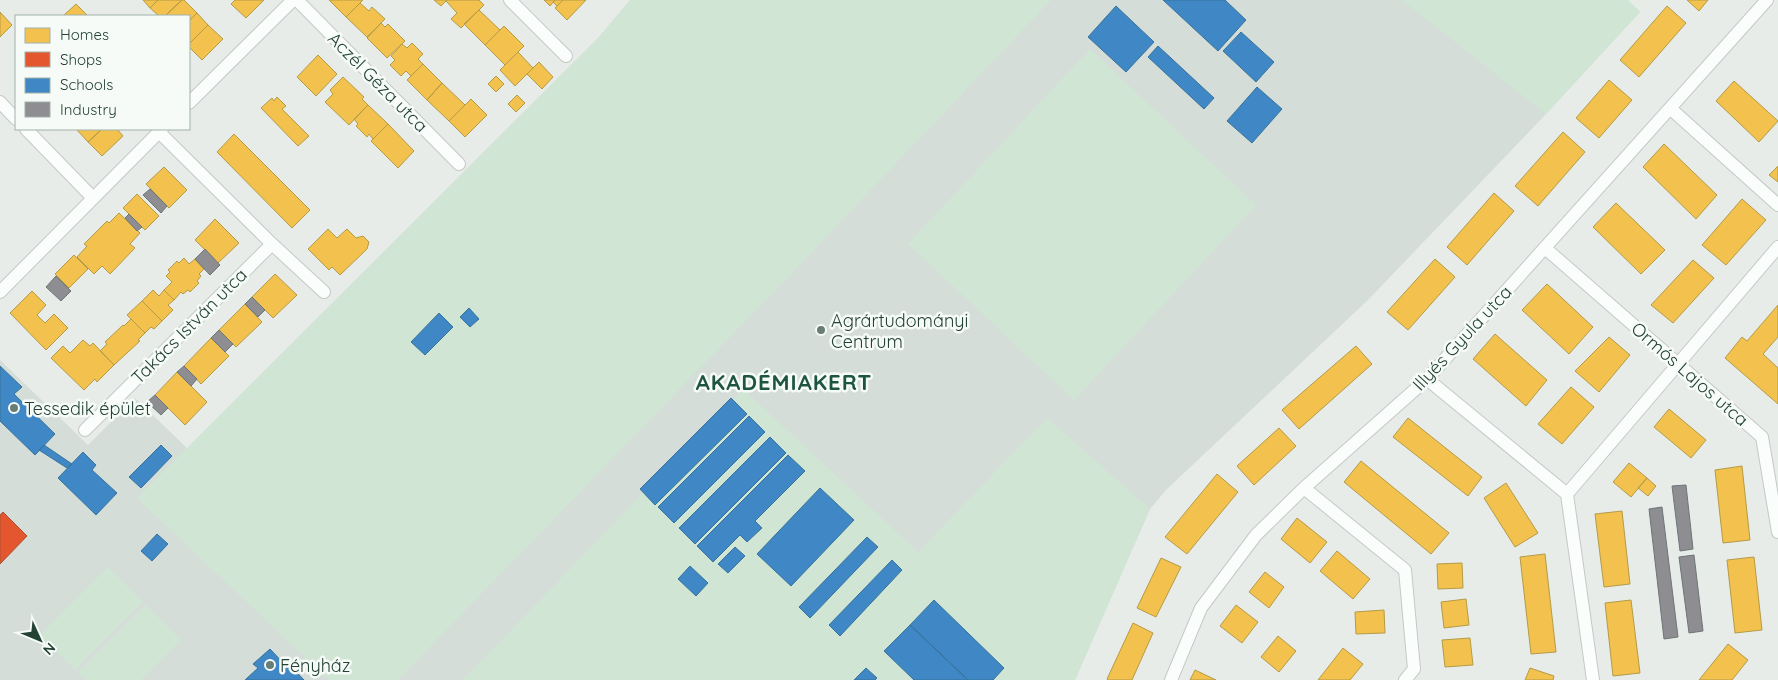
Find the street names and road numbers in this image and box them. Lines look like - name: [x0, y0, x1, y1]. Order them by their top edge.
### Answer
- street label: Aczél Géza utca: [323, 27, 433, 137]
- street label: Takács István utca: [126, 263, 252, 389]
- street label: Illyés Gyula utca: [1407, 281, 1517, 395]
- street label: Ormós Lajos utca: [1627, 317, 1753, 431]

